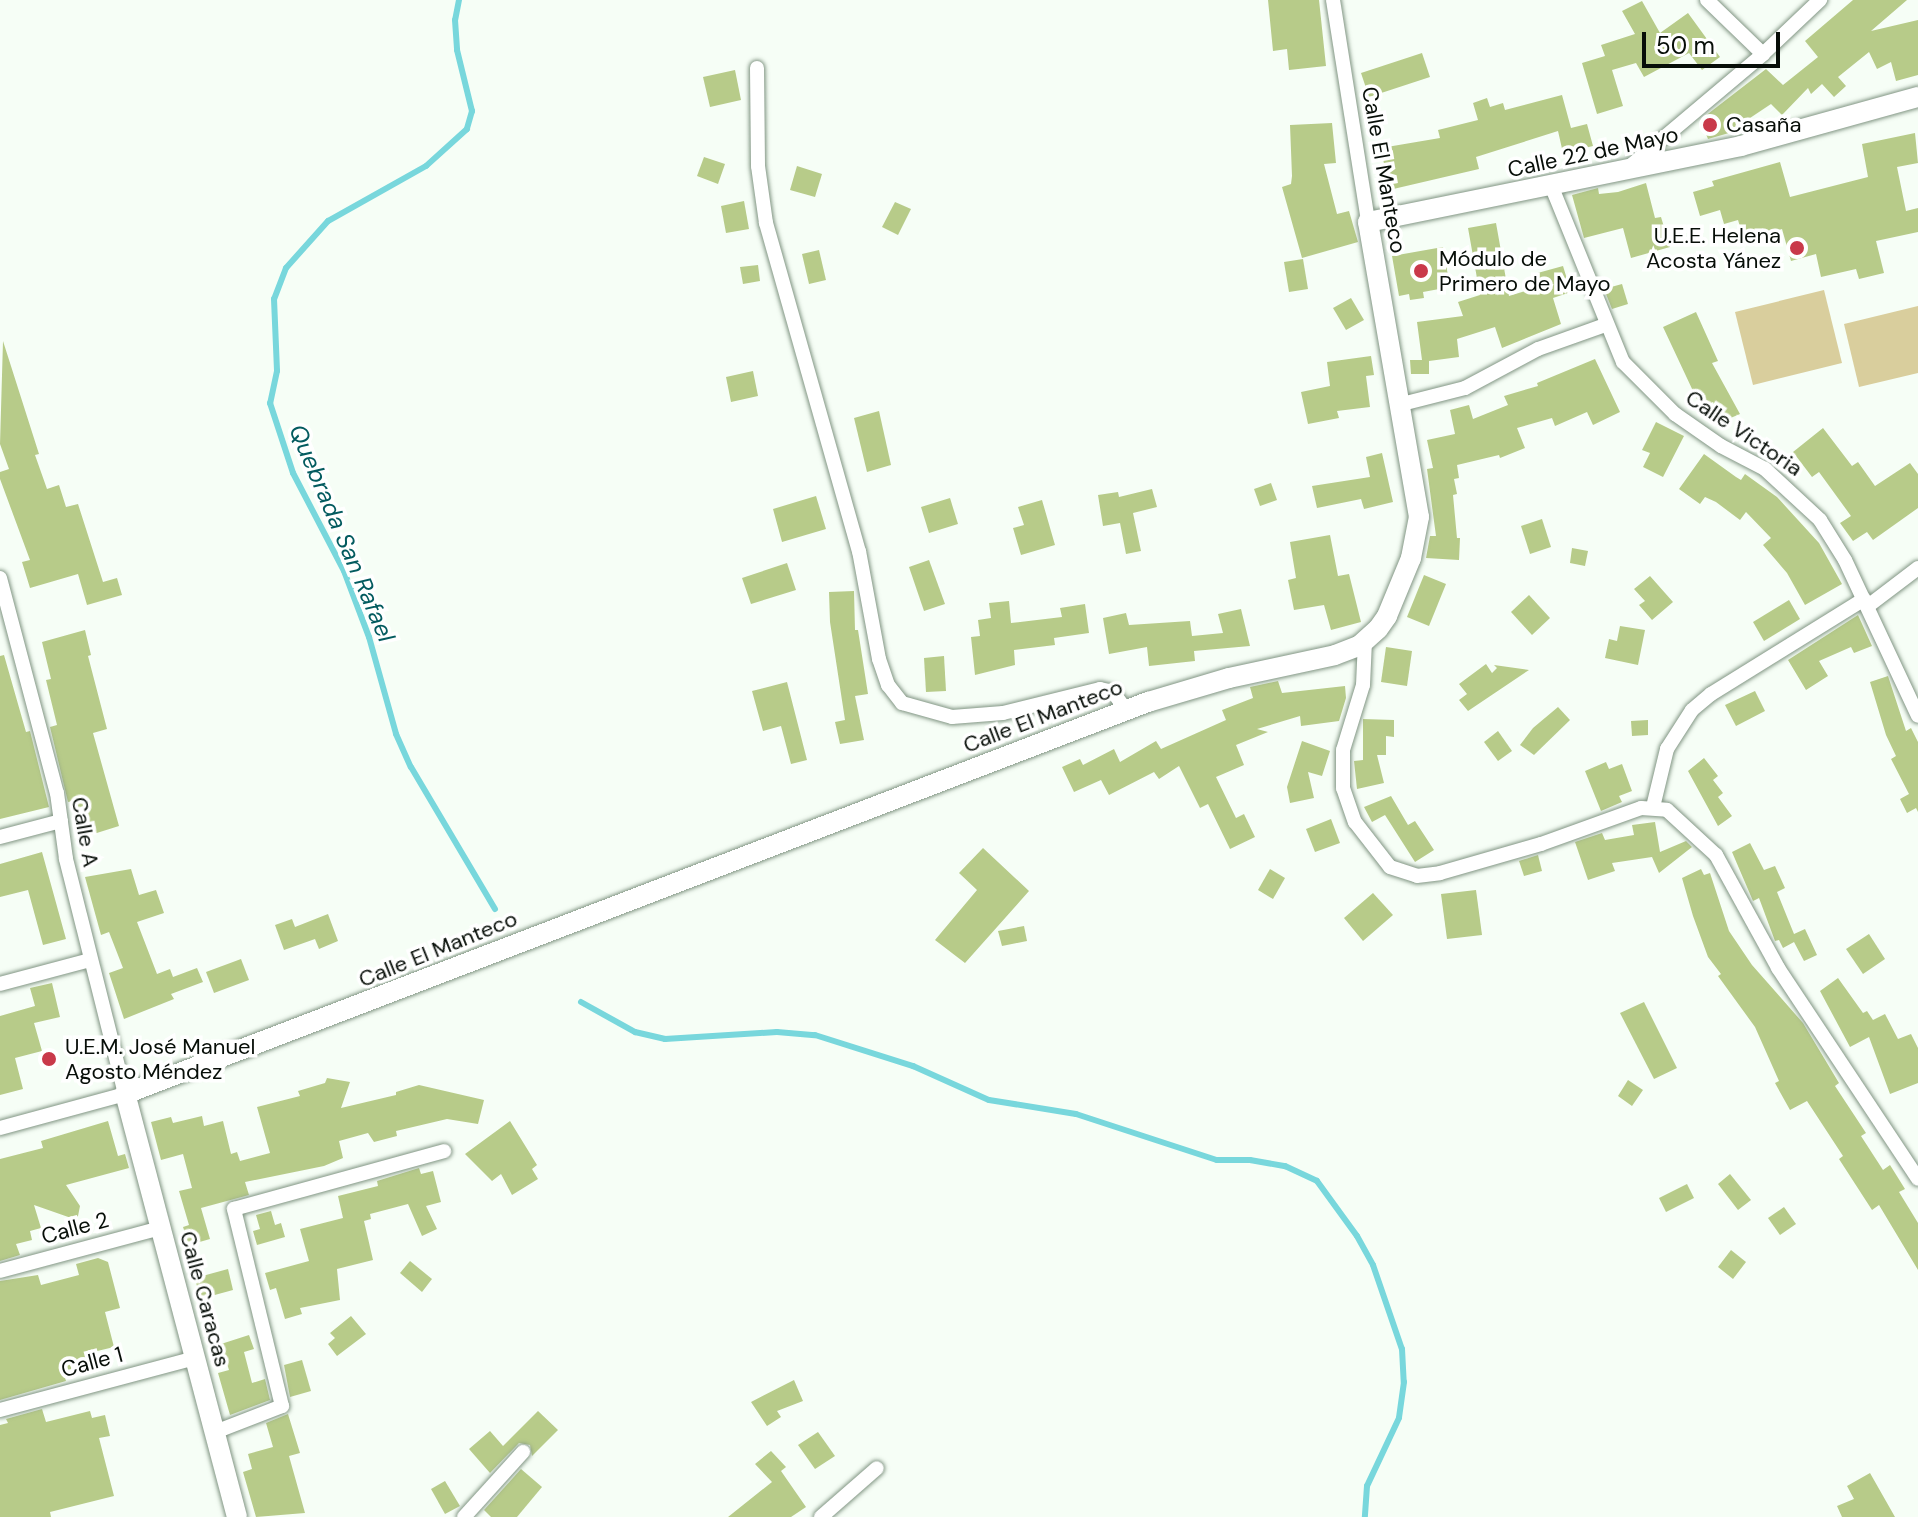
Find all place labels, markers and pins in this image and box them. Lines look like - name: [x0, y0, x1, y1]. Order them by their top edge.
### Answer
- place label: Casaña: [1726, 112, 1801, 138]
- marker: Casaña: [1701, 116, 1719, 134]
- place label: U.E.E. Helena Acosta Yánez: [1646, 222, 1781, 274]
- marker: U.E.E. Helena Acosta Yánez: [1788, 239, 1806, 257]
- place label: Módulo de Primero de Mayo: [1439, 245, 1610, 296]
- marker: Módulo de Primero de Mayo: [1410, 260, 1432, 282]
- place label: U.E.M. José Manuel Agosto Méndez: [65, 1033, 255, 1084]
- marker: U.E.M. José Manuel Agosto Méndez: [40, 1050, 58, 1068]

